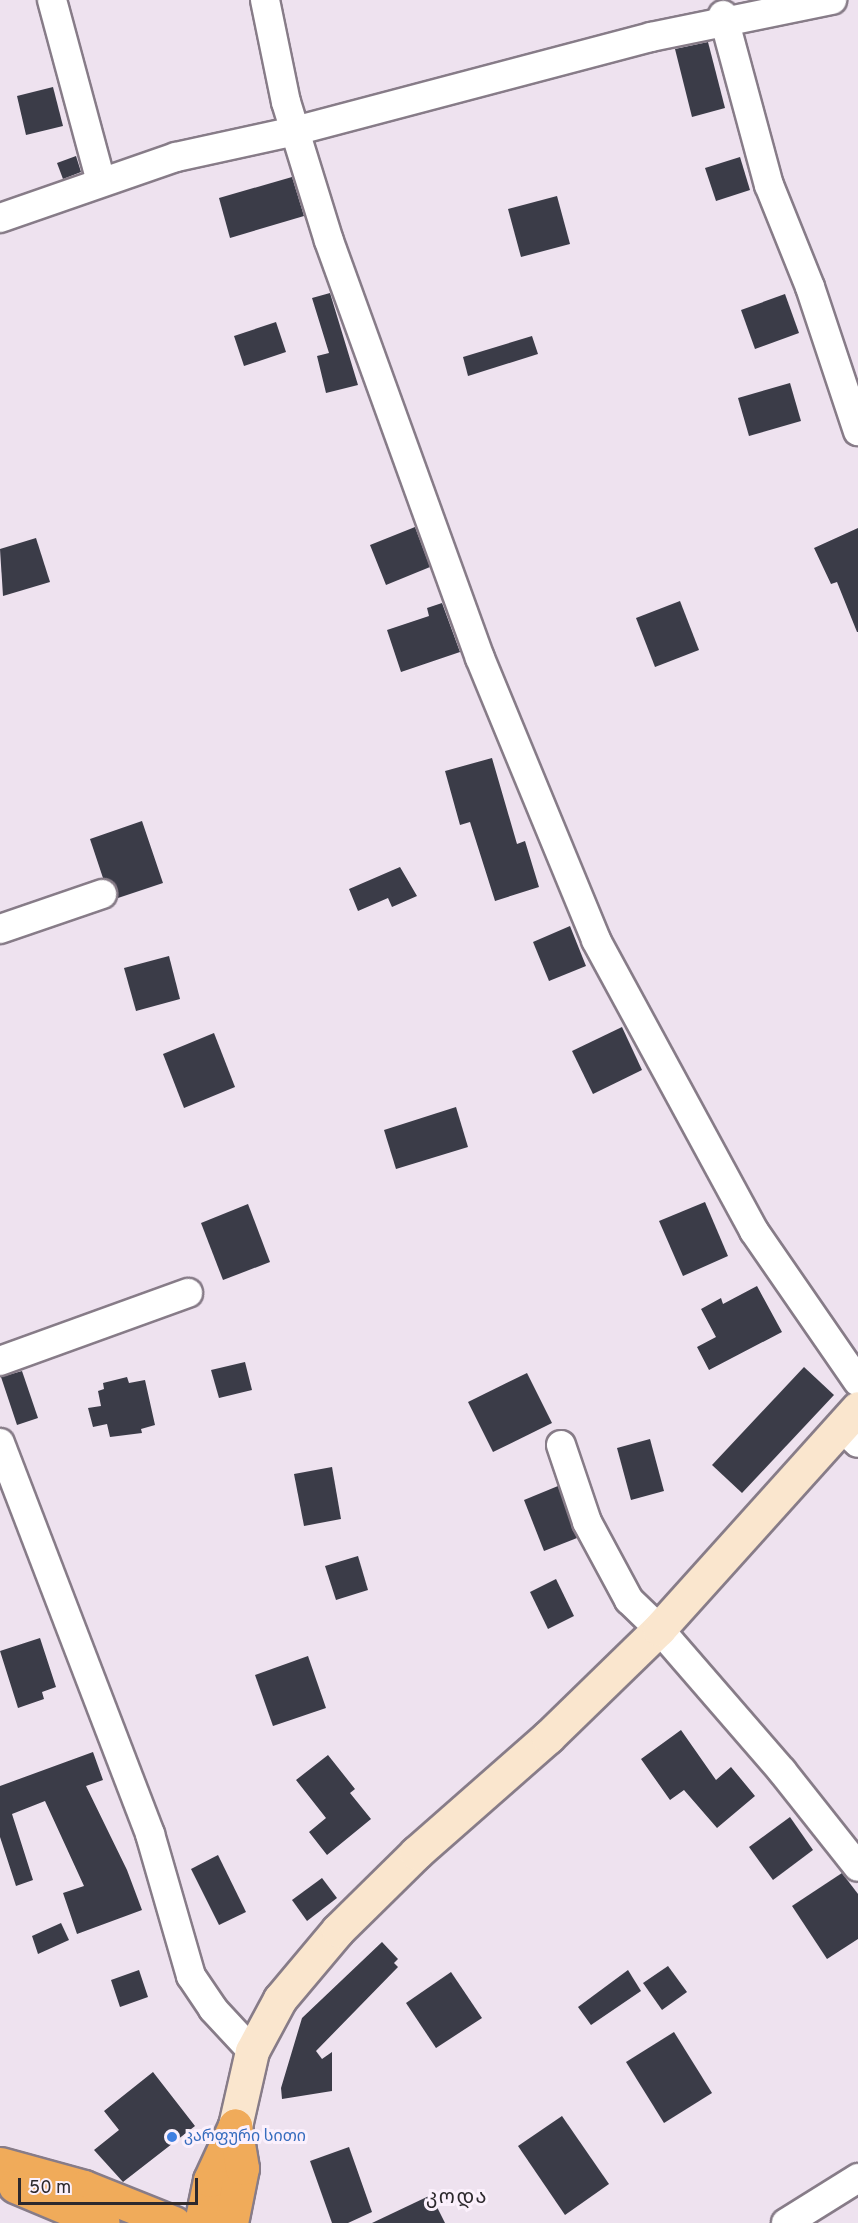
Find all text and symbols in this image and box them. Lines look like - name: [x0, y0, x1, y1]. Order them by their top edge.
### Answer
- place label: კარფური სითი: [184, 2127, 306, 2147]
- marker: კარფური სითი: [165, 2130, 179, 2144]
- scale bar: [21, 2166, 201, 2204]
- text: 50 m: [29, 2177, 71, 2200]
- district label: კოდა: [426, 2186, 488, 2210]

